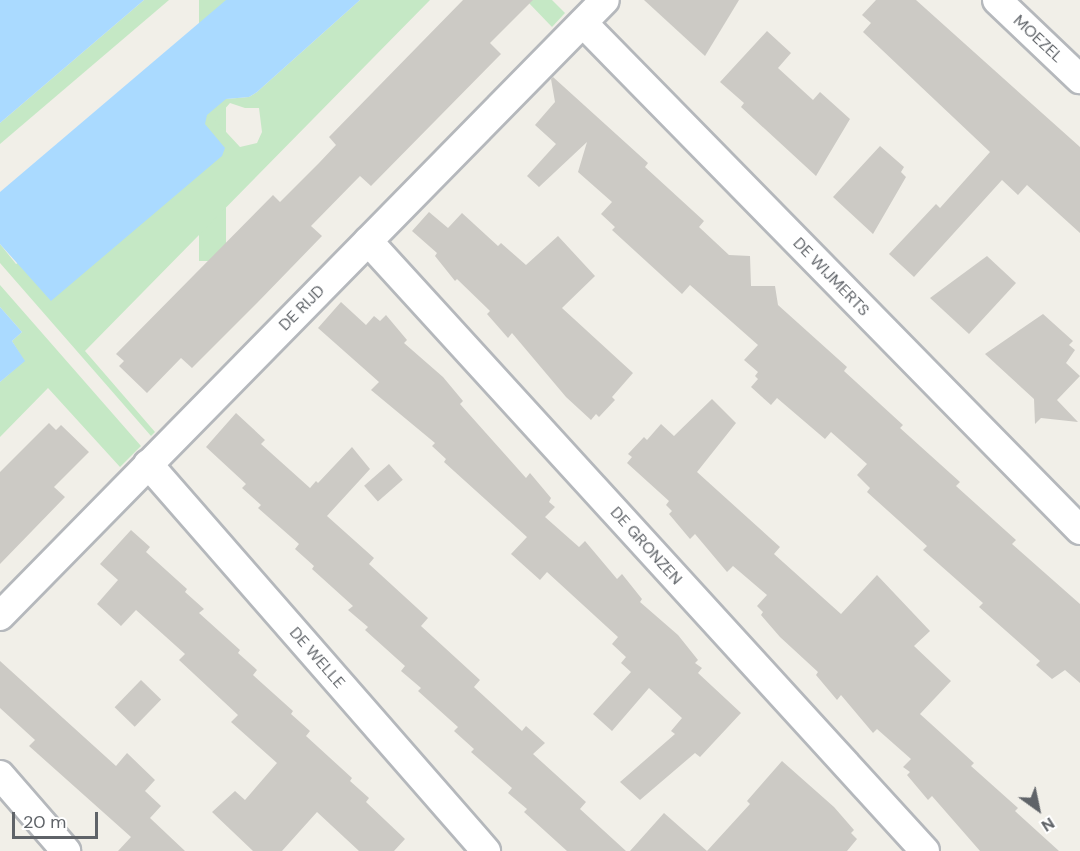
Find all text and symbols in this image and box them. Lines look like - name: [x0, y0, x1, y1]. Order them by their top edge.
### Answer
- street label: MOEZEL: [1009, 11, 1067, 67]
- street label: DE WIJMERTS: [789, 234, 873, 320]
- street label: DE RIJD: [275, 281, 329, 335]
- street label: DE GRONZEN: [606, 503, 686, 589]
- street label: DE WELLE: [285, 623, 349, 693]
- north arrow: [1008, 779, 1068, 839]
- scale bar: [15, 800, 100, 838]
- text: 20 m: [23, 810, 66, 834]
- text: N: [1037, 813, 1059, 836]

